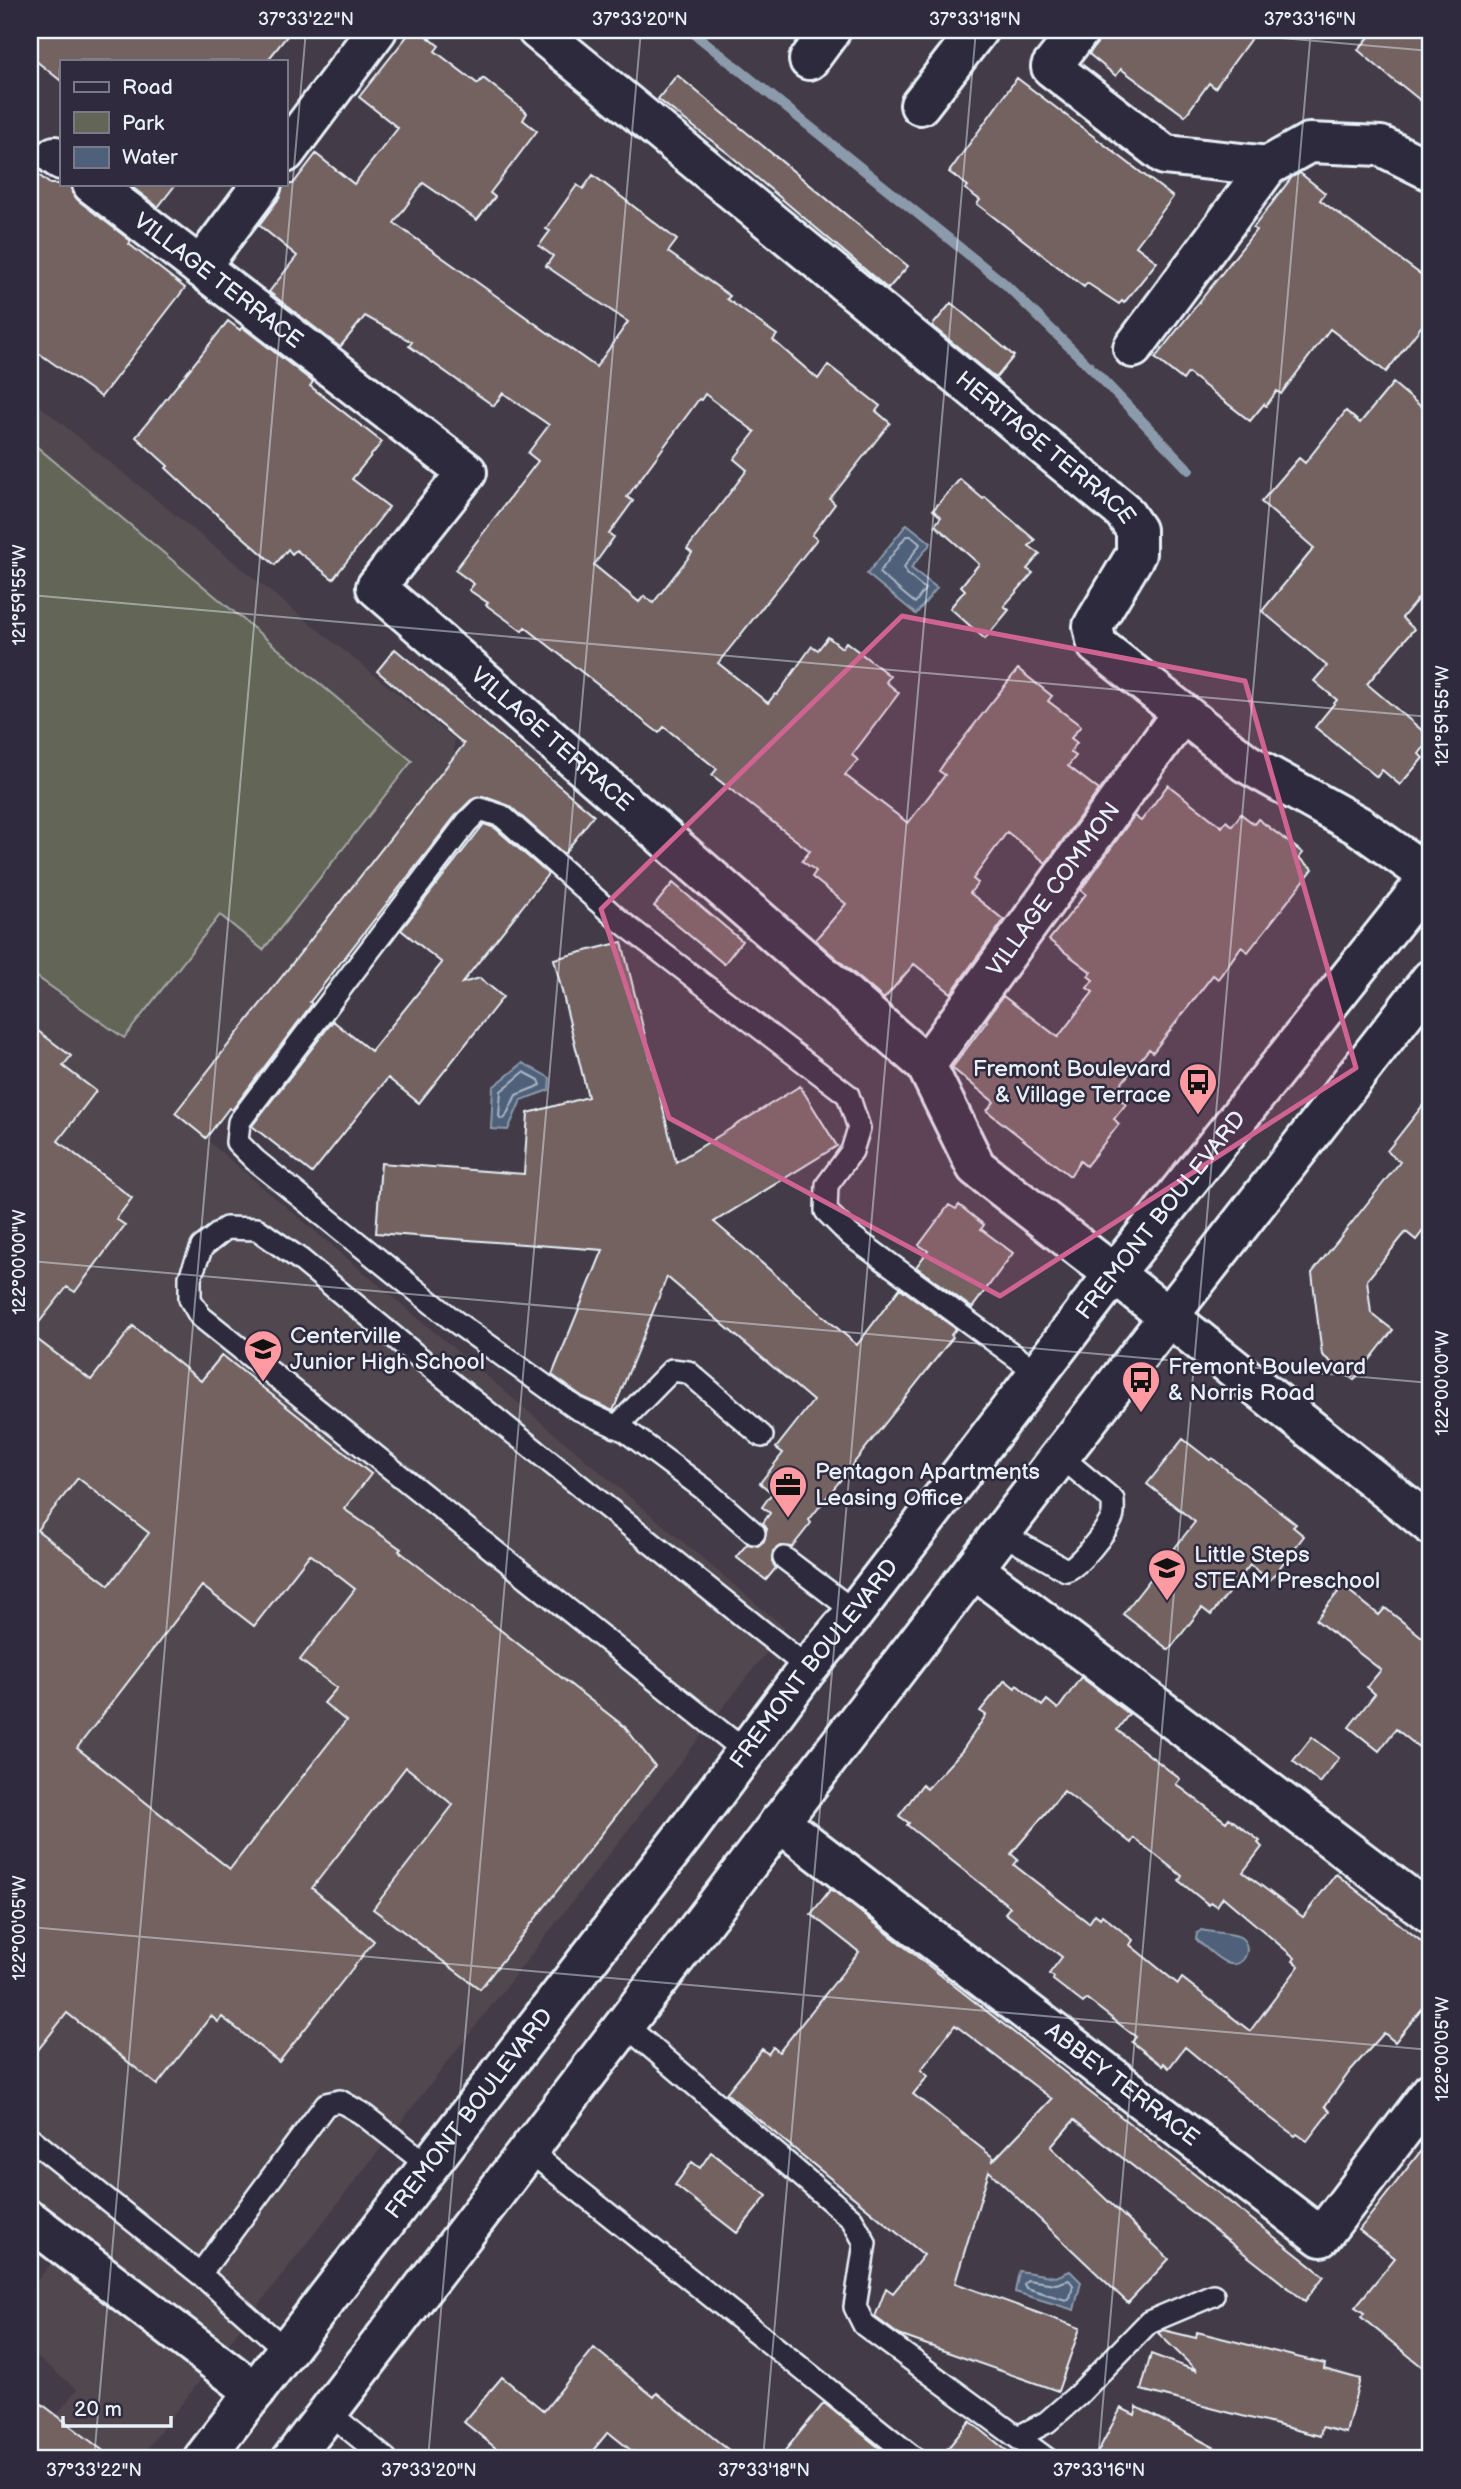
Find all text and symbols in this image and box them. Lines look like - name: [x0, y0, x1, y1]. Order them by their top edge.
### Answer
- text: 37°33'22"N: [258, 9, 354, 30]
- text: 37°33'20"N: [592, 9, 688, 30]
- text: 37°33'18"N: [929, 9, 1021, 30]
- text: 37°33'16"N: [1264, 9, 1356, 30]
- legend: [60, 60, 287, 186]
- text: Road: [122, 75, 173, 100]
- text: Park: [122, 111, 165, 136]
- text: Water: [122, 145, 178, 170]
- street label: VILLAGE TERRACE: [128, 207, 308, 355]
- street label: HERITAGE TERRACE: [950, 365, 1142, 529]
- text: 121°59'55"W: [9, 544, 30, 646]
- street label: VILLAGE TERRACE: [465, 661, 638, 818]
- text: 121°59'55"W: [1432, 665, 1453, 767]
- street label: VILLAGE COMMON: [981, 797, 1126, 982]
- place label: Fremont Boulevard & Village Terrace: [973, 1055, 1171, 1109]
- bus stop icon: Fremont Boulevard & Village Terrace: [1177, 1061, 1219, 1116]
- street label: FREMONT BOULEVARD: [1070, 1105, 1252, 1325]
- text: 122°00'00"W: [9, 1209, 30, 1315]
- place label: Centerville Junior High School: [290, 1322, 485, 1376]
- school or university icon: Centerville Junior High School: [242, 1328, 284, 1383]
- text: 122°00'00"W: [1432, 1330, 1453, 1436]
- place label: Fremont Boulevard & Norris Road: [1168, 1353, 1366, 1407]
- bus stop icon: Fremont Boulevard & Norris Road: [1120, 1359, 1162, 1414]
- place label: Pentagon Apartments Leasing Office: [815, 1458, 1040, 1512]
- office icon: Pentagon Apartments Leasing Office: [767, 1464, 809, 1519]
- place label: Little Steps STEAM Preschool: [1194, 1541, 1380, 1595]
- school or university icon: Little Steps STEAM Preschool: [1146, 1547, 1188, 1602]
- street label: FREMONT BOULEVARD: [724, 1553, 904, 1774]
- text: 122°00'05"W: [9, 1875, 30, 1981]
- text: 122°00'05"W: [1432, 1996, 1453, 2102]
- street label: FREMONT BOULEVARD: [379, 2003, 559, 2224]
- street label: ABBEY TERRACE: [1039, 2017, 1205, 2152]
- scale bar: [63, 2384, 172, 2428]
- text: 20 m: [74, 2397, 122, 2422]
- text: 37°33'22"N: [46, 2460, 142, 2481]
- text: 37°33'20"N: [381, 2460, 477, 2481]
- text: 37°33'18"N: [718, 2460, 810, 2481]
- text: 37°33'16"N: [1053, 2460, 1145, 2481]

